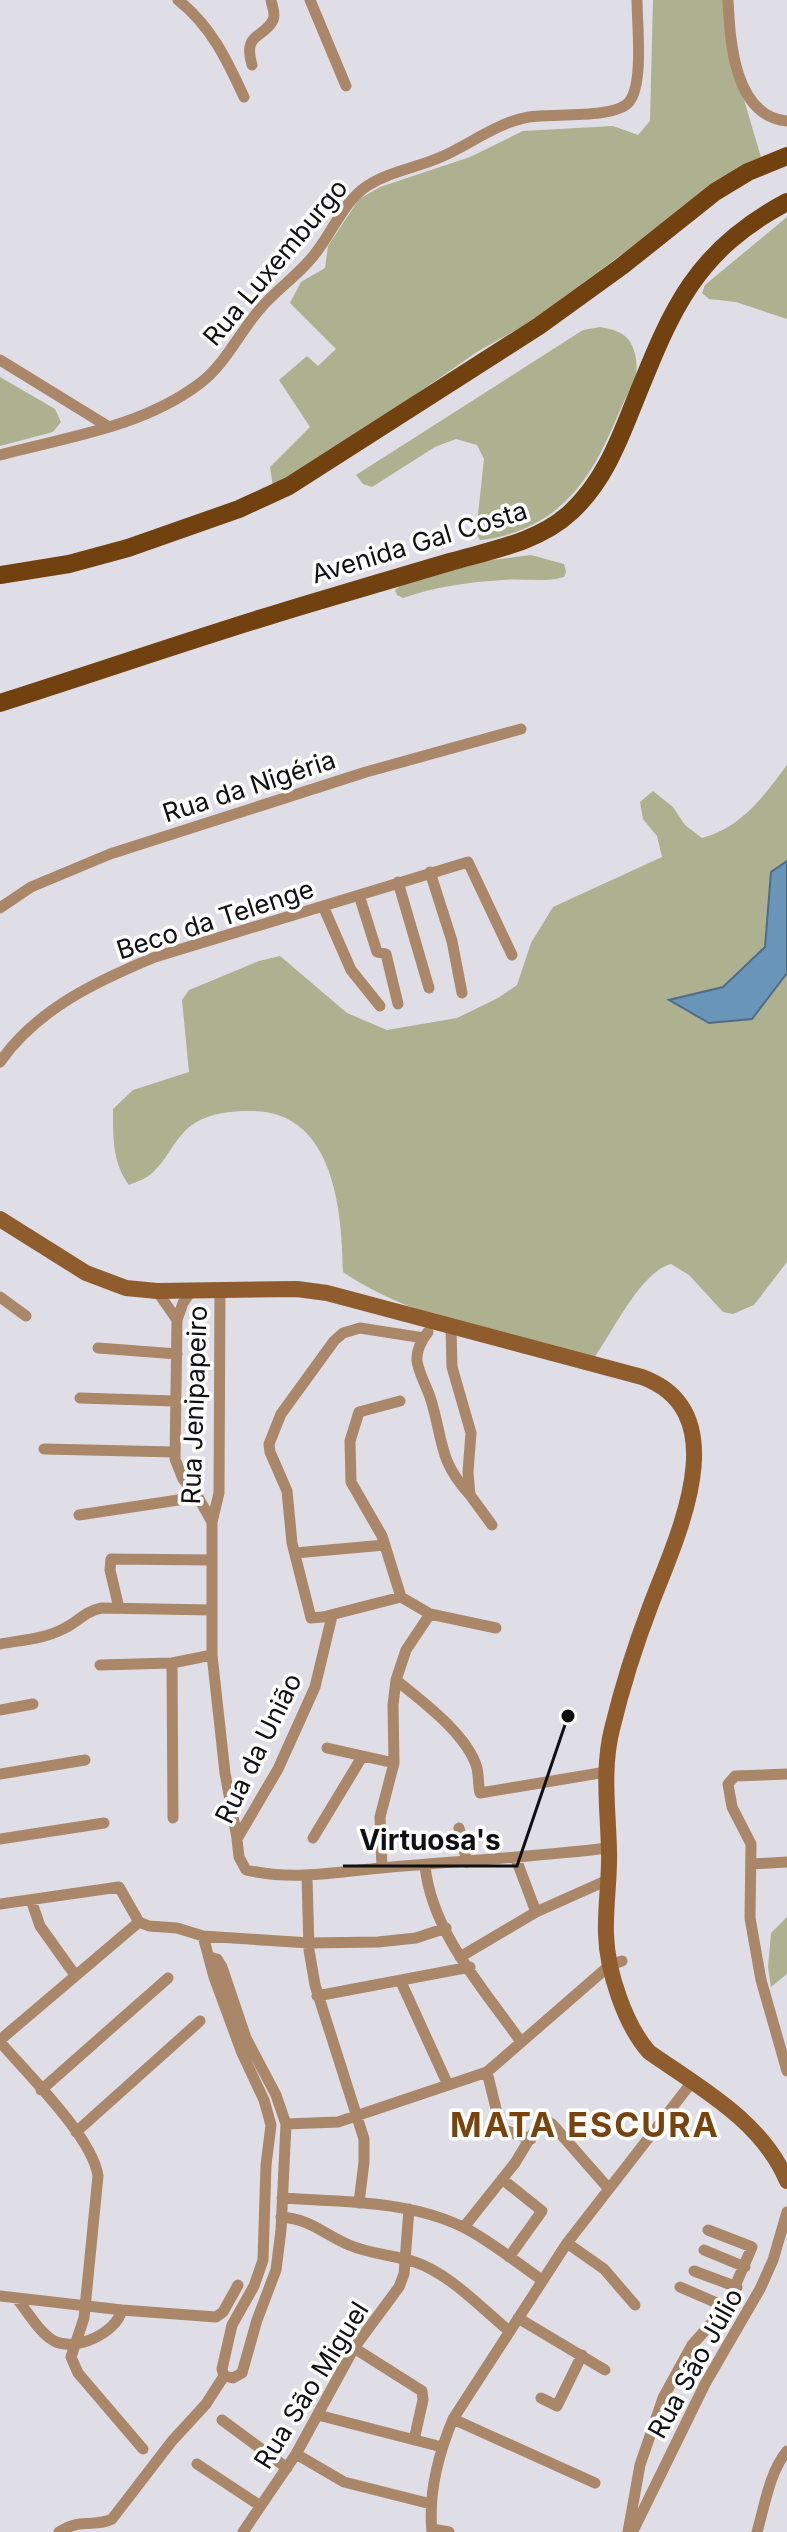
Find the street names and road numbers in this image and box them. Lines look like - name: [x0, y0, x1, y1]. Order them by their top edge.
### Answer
- street label: Rua Luxemburgo: [196, 172, 354, 352]
- street label: Avenida Gal Costa: [307, 494, 531, 590]
- street label: Rua da Nigéria: [159, 743, 339, 829]
- street label: Beco da Telenge: [112, 872, 318, 966]
- street label: Rua Jenipapeiro: [175, 1305, 213, 1505]
- street label: Rua da União: [208, 1668, 308, 1828]
- street label: Rua São Júlio: [641, 2283, 749, 2443]
- street label: Rua São Miguel: [247, 2296, 375, 2474]

